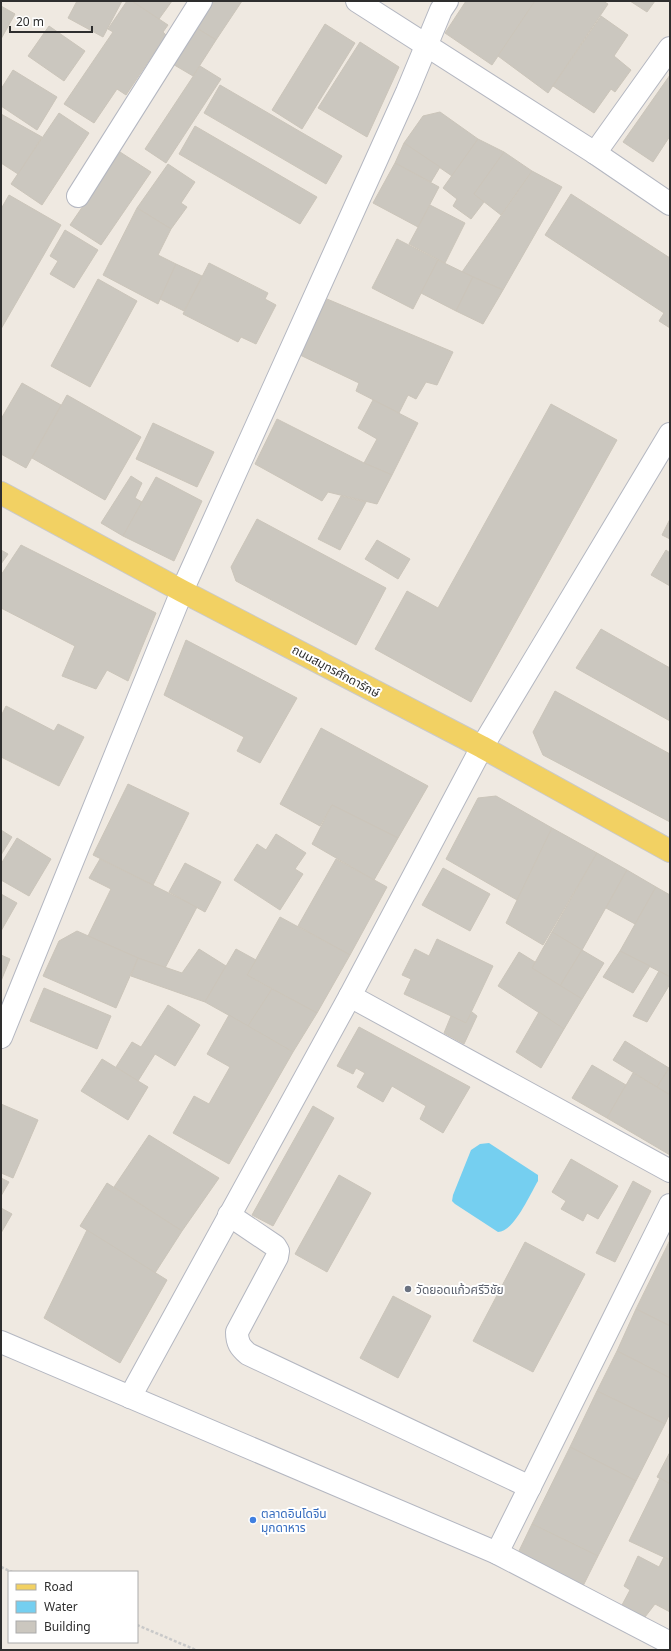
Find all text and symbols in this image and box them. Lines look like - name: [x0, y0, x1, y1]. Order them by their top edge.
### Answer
- scale bar: [10, 8, 92, 34]
- text: 20 m: [16, 13, 44, 30]
- street label: ถนนสมุทรศักดารักษ์: [289, 641, 383, 701]
- place label: วัดยอดแก้วศรีวิชัย: [416, 1281, 504, 1298]
- marker: วัดยอดแก้วศรีวิชัย: [403, 1284, 413, 1294]
- place label: ตลาดอินโดจีน มุกดาหาร: [261, 1505, 327, 1536]
- marker: ตลาดอินโดจีน มุกดาหาร: [248, 1515, 258, 1525]
- legend: [8, 1571, 138, 1643]
- text: Road: [44, 1578, 73, 1595]
- text: Water: [44, 1598, 78, 1615]
- text: Building: [44, 1618, 91, 1635]

